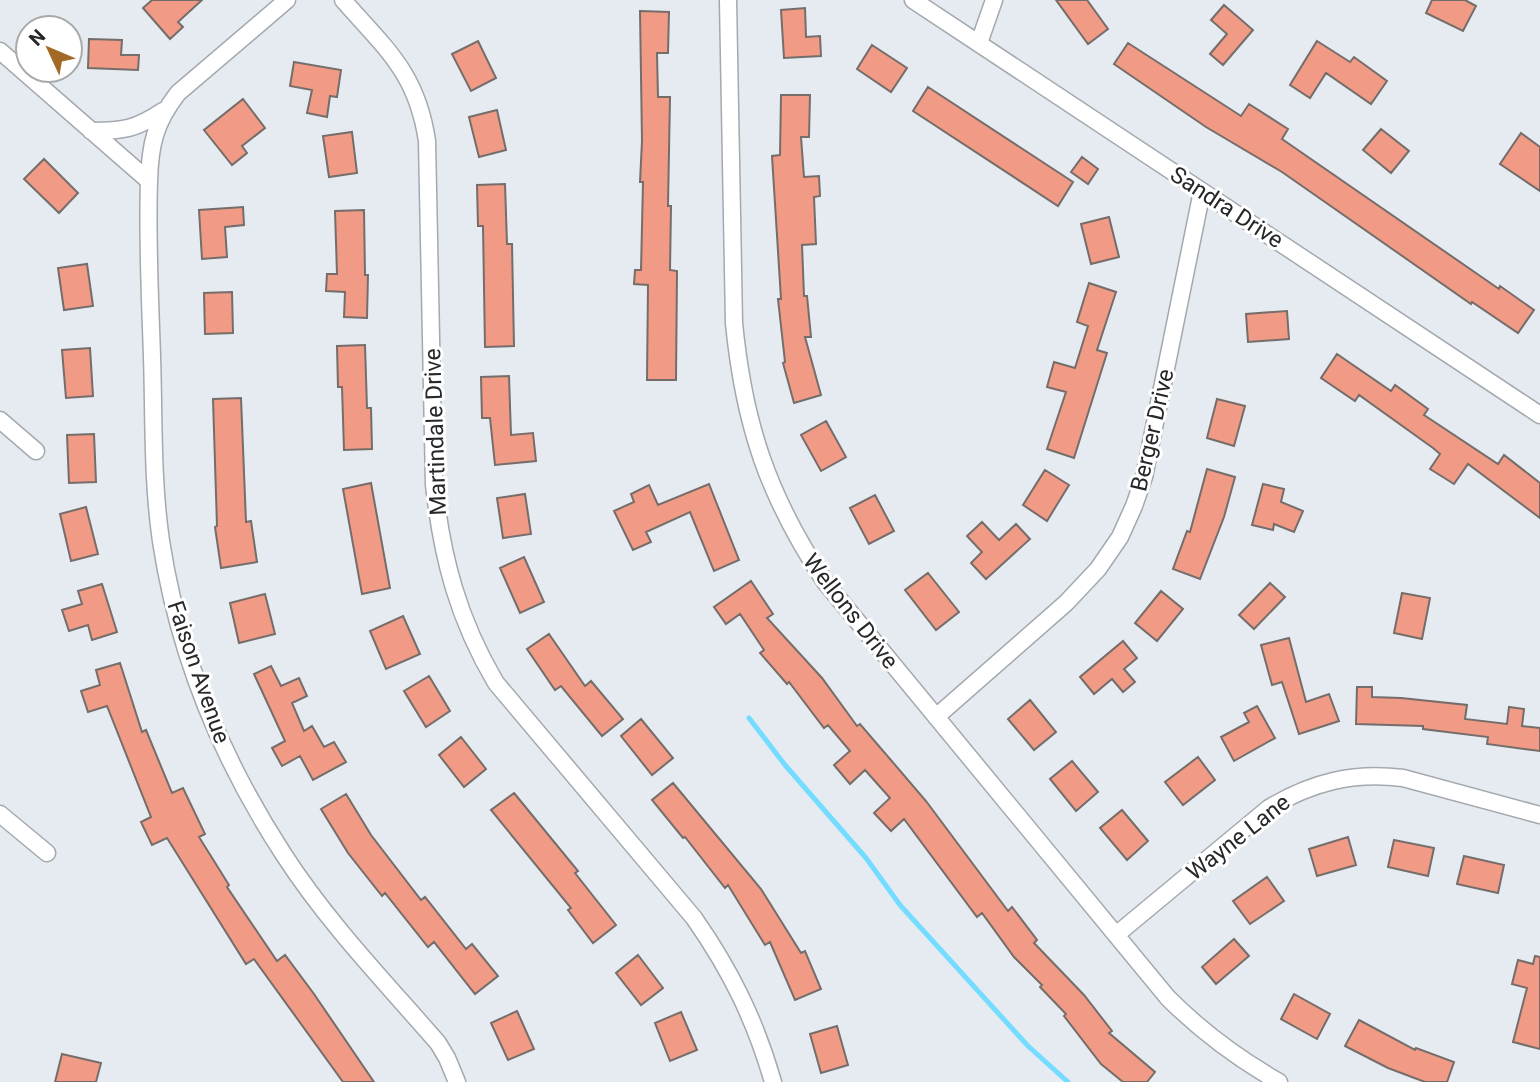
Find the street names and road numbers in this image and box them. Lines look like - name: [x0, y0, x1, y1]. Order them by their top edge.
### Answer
- street label: Sandra Drive: [1165, 161, 1288, 254]
- street label: Martindale Drive: [419, 348, 452, 516]
- street label: Berger Drive: [1125, 366, 1180, 494]
- street label: Wellons Drive: [797, 548, 904, 674]
- street label: Faison Avenue: [162, 597, 236, 747]
- street label: Wayne Lane: [1181, 789, 1295, 886]

